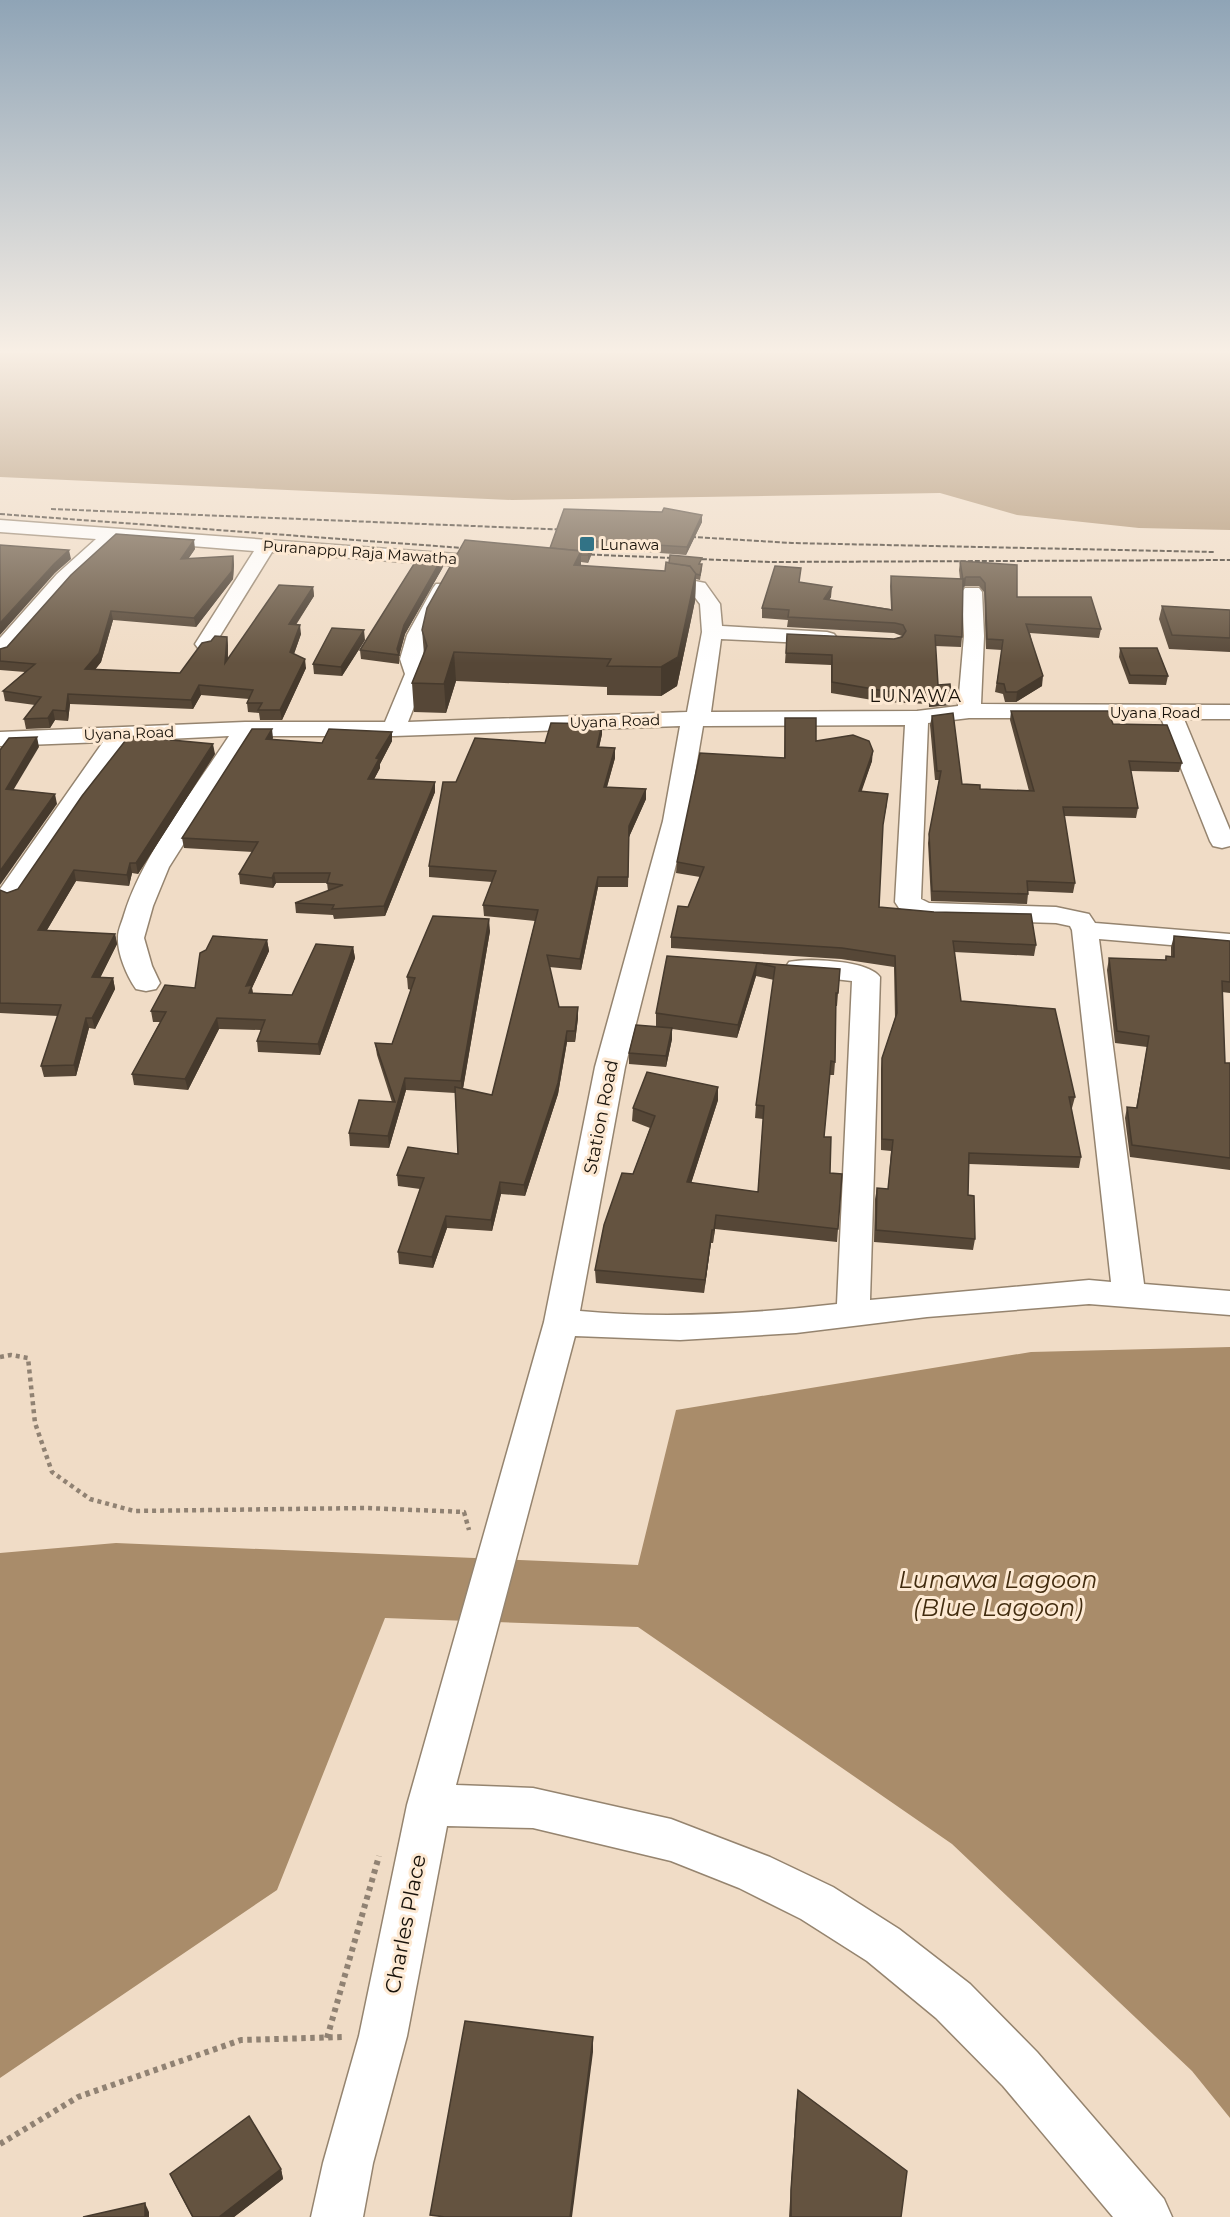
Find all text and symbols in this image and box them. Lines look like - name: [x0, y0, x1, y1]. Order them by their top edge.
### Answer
- marker: Lunawa: [578, 535, 596, 553]
- place label: Lunawa: [600, 535, 659, 554]
- street label: Puranappu Raja Mawatha: [262, 536, 458, 568]
- district label: LUNAWA: [870, 685, 962, 707]
- street label: Uyana Road: [1110, 703, 1200, 722]
- street label: Uyana Road: [569, 710, 661, 732]
- street label: Uyana Road: [83, 722, 175, 744]
- street label: Station Road: [579, 1058, 623, 1176]
- water label: Lunawa Lagoon (Blue Lagoon): [899, 1565, 1097, 1622]
- street label: Charles Place: [379, 1852, 431, 1996]

